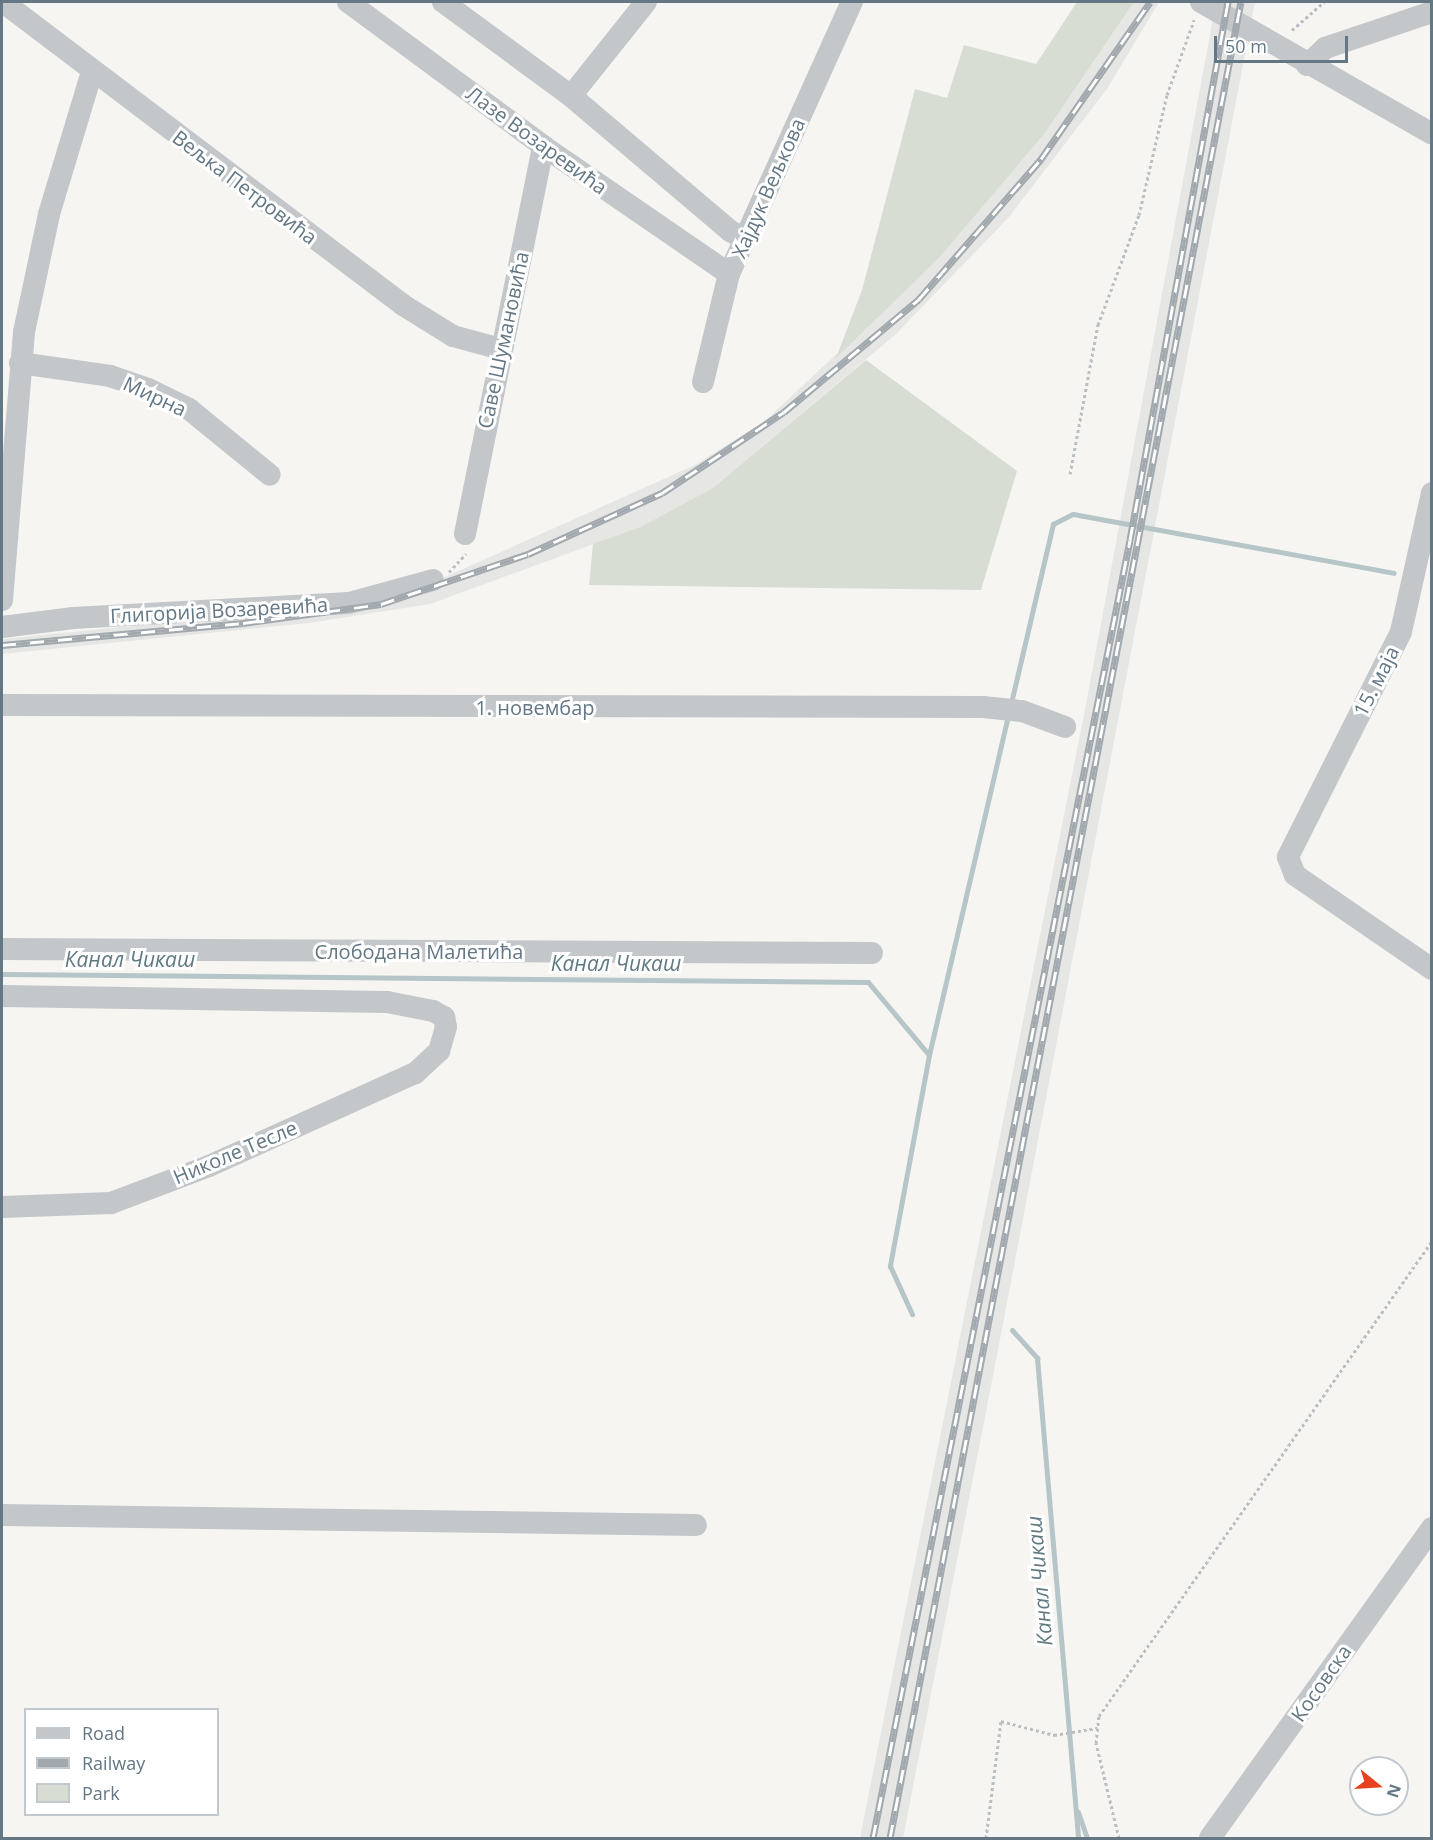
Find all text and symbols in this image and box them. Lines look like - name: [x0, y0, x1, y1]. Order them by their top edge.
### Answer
- scale bar: [1217, 24, 1350, 62]
- text: 50 m: [1225, 34, 1267, 58]
- street label: Лазе Возаревића: [462, 81, 612, 199]
- street label: Хајдук Вељкова: [726, 114, 810, 262]
- street label: Вељка Петровића: [168, 125, 322, 249]
- street label: Саве Шумановића: [473, 249, 533, 431]
- street label: Мирна: [120, 371, 190, 421]
- street label: Глигорија Возаревића: [109, 592, 329, 628]
- street label: 15. маја: [1348, 642, 1404, 720]
- street label: 1. новембар: [475, 695, 595, 719]
- street label: Слободана Малетића: [315, 939, 523, 963]
- water label: Канал Чикаш: [65, 946, 195, 972]
- water label: Канал Чикаш: [551, 950, 681, 976]
- street label: Николе Тесле: [169, 1115, 301, 1189]
- water label: Канал Чикаш: [1021, 1515, 1057, 1647]
- street label: Косовска: [1286, 1640, 1356, 1726]
- legend: [24, 1708, 219, 1816]
- text: Road: [82, 1721, 125, 1745]
- text: Railway: [82, 1751, 145, 1775]
- north arrow: [1349, 1756, 1409, 1816]
- text: Park: [82, 1781, 120, 1805]
- text: N: [1382, 1781, 1407, 1801]

